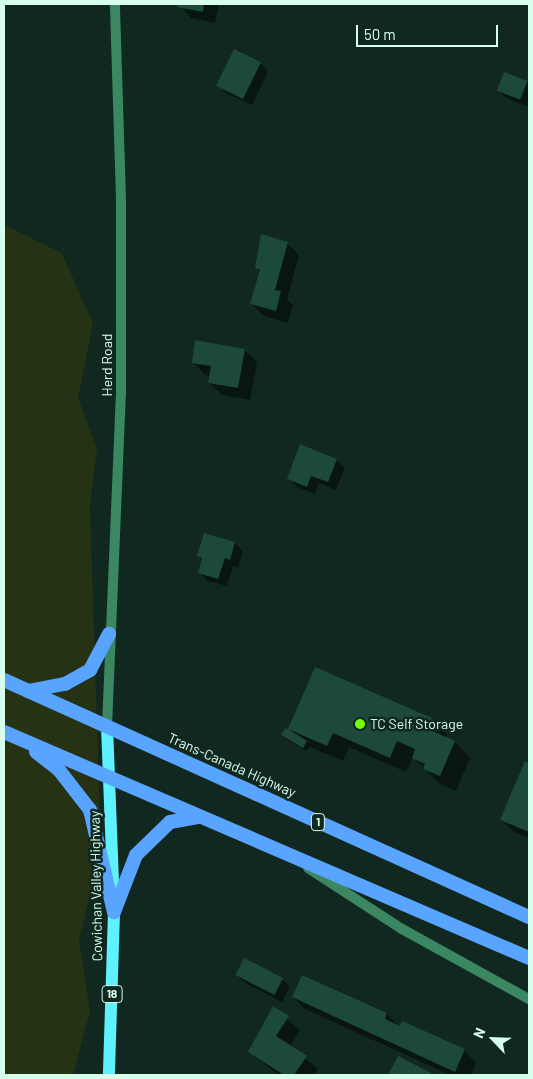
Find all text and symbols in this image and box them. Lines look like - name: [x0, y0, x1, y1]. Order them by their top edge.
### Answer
- scale bar: [358, 15, 500, 47]
- text: 50 m: [364, 25, 396, 43]
- street label: Herd Road: [99, 333, 115, 397]
- place label: TC Self Storage: [370, 716, 463, 732]
- marker: TC Self Storage: [354, 718, 366, 730]
- street label: Trans-Canada Highway: [165, 729, 299, 801]
- street label: Cowichan Valley Highway: [86, 811, 106, 961]
- road number: 1: [310, 812, 326, 832]
- road number: 18: [101, 984, 123, 1004]
- north arrow: [468, 1014, 518, 1064]
- text: N: [469, 1025, 488, 1040]

